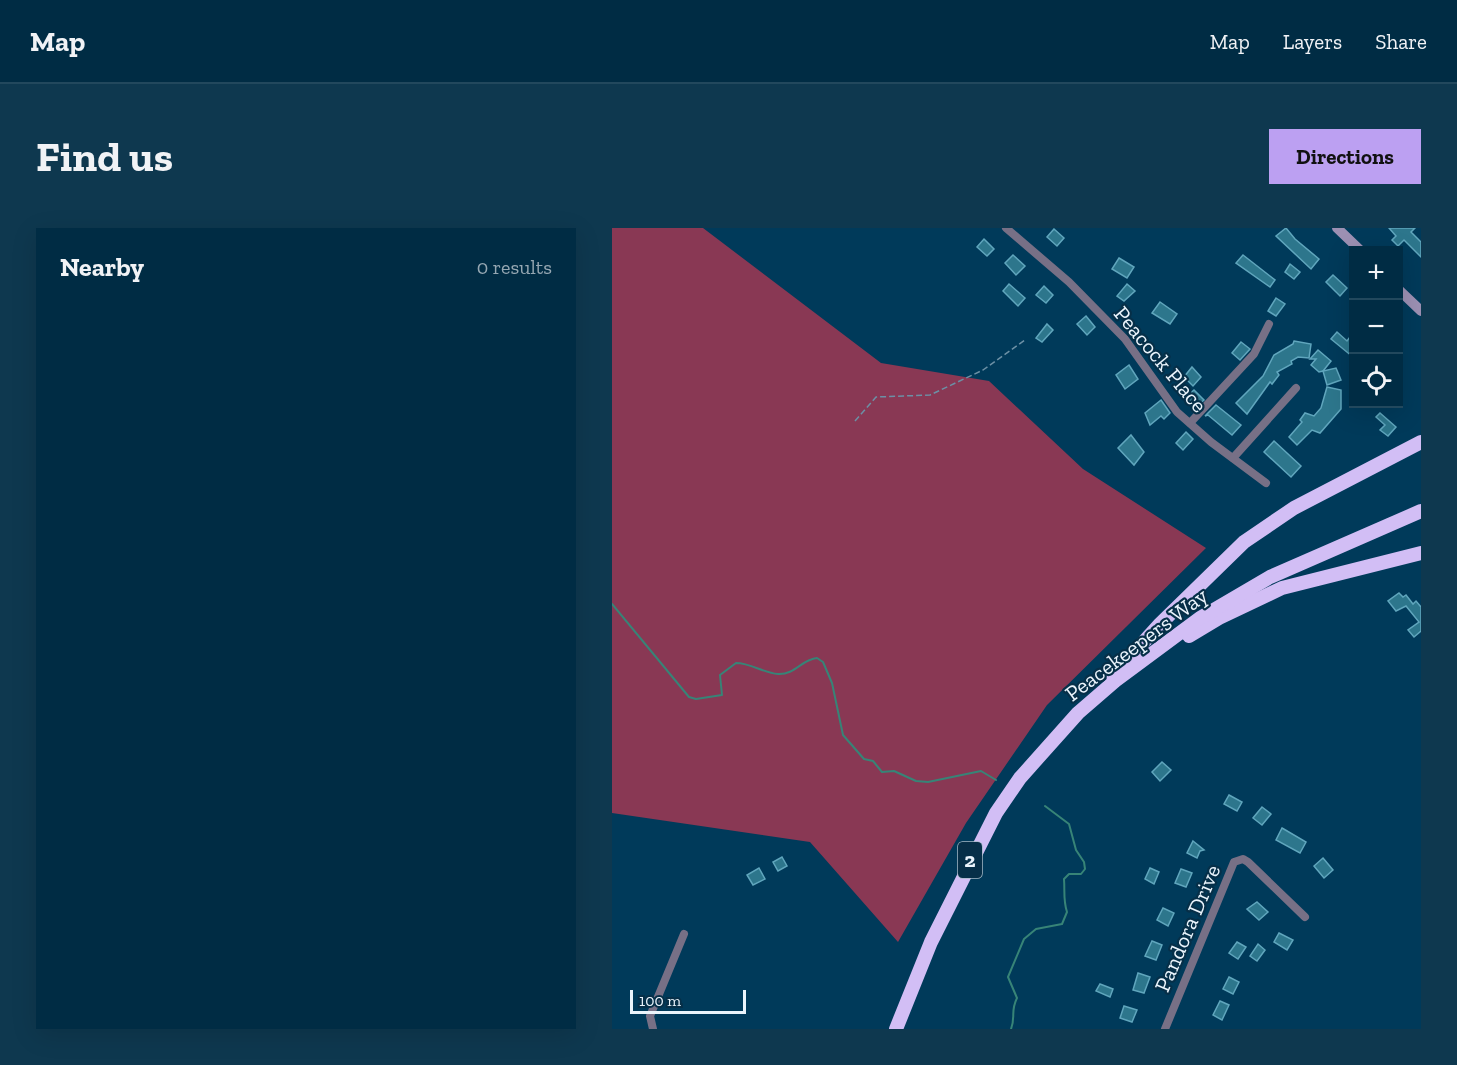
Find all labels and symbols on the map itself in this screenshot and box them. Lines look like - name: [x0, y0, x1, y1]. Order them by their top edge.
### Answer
- street label: Peacock Place: [1108, 301, 1213, 418]
- street label: Peacekeepers Way: [1060, 581, 1214, 707]
- road number: 2: [958, 842, 982, 878]
- street label: Pandora Drive: [1149, 860, 1226, 996]
- scale bar: [630, 987, 746, 1014]

